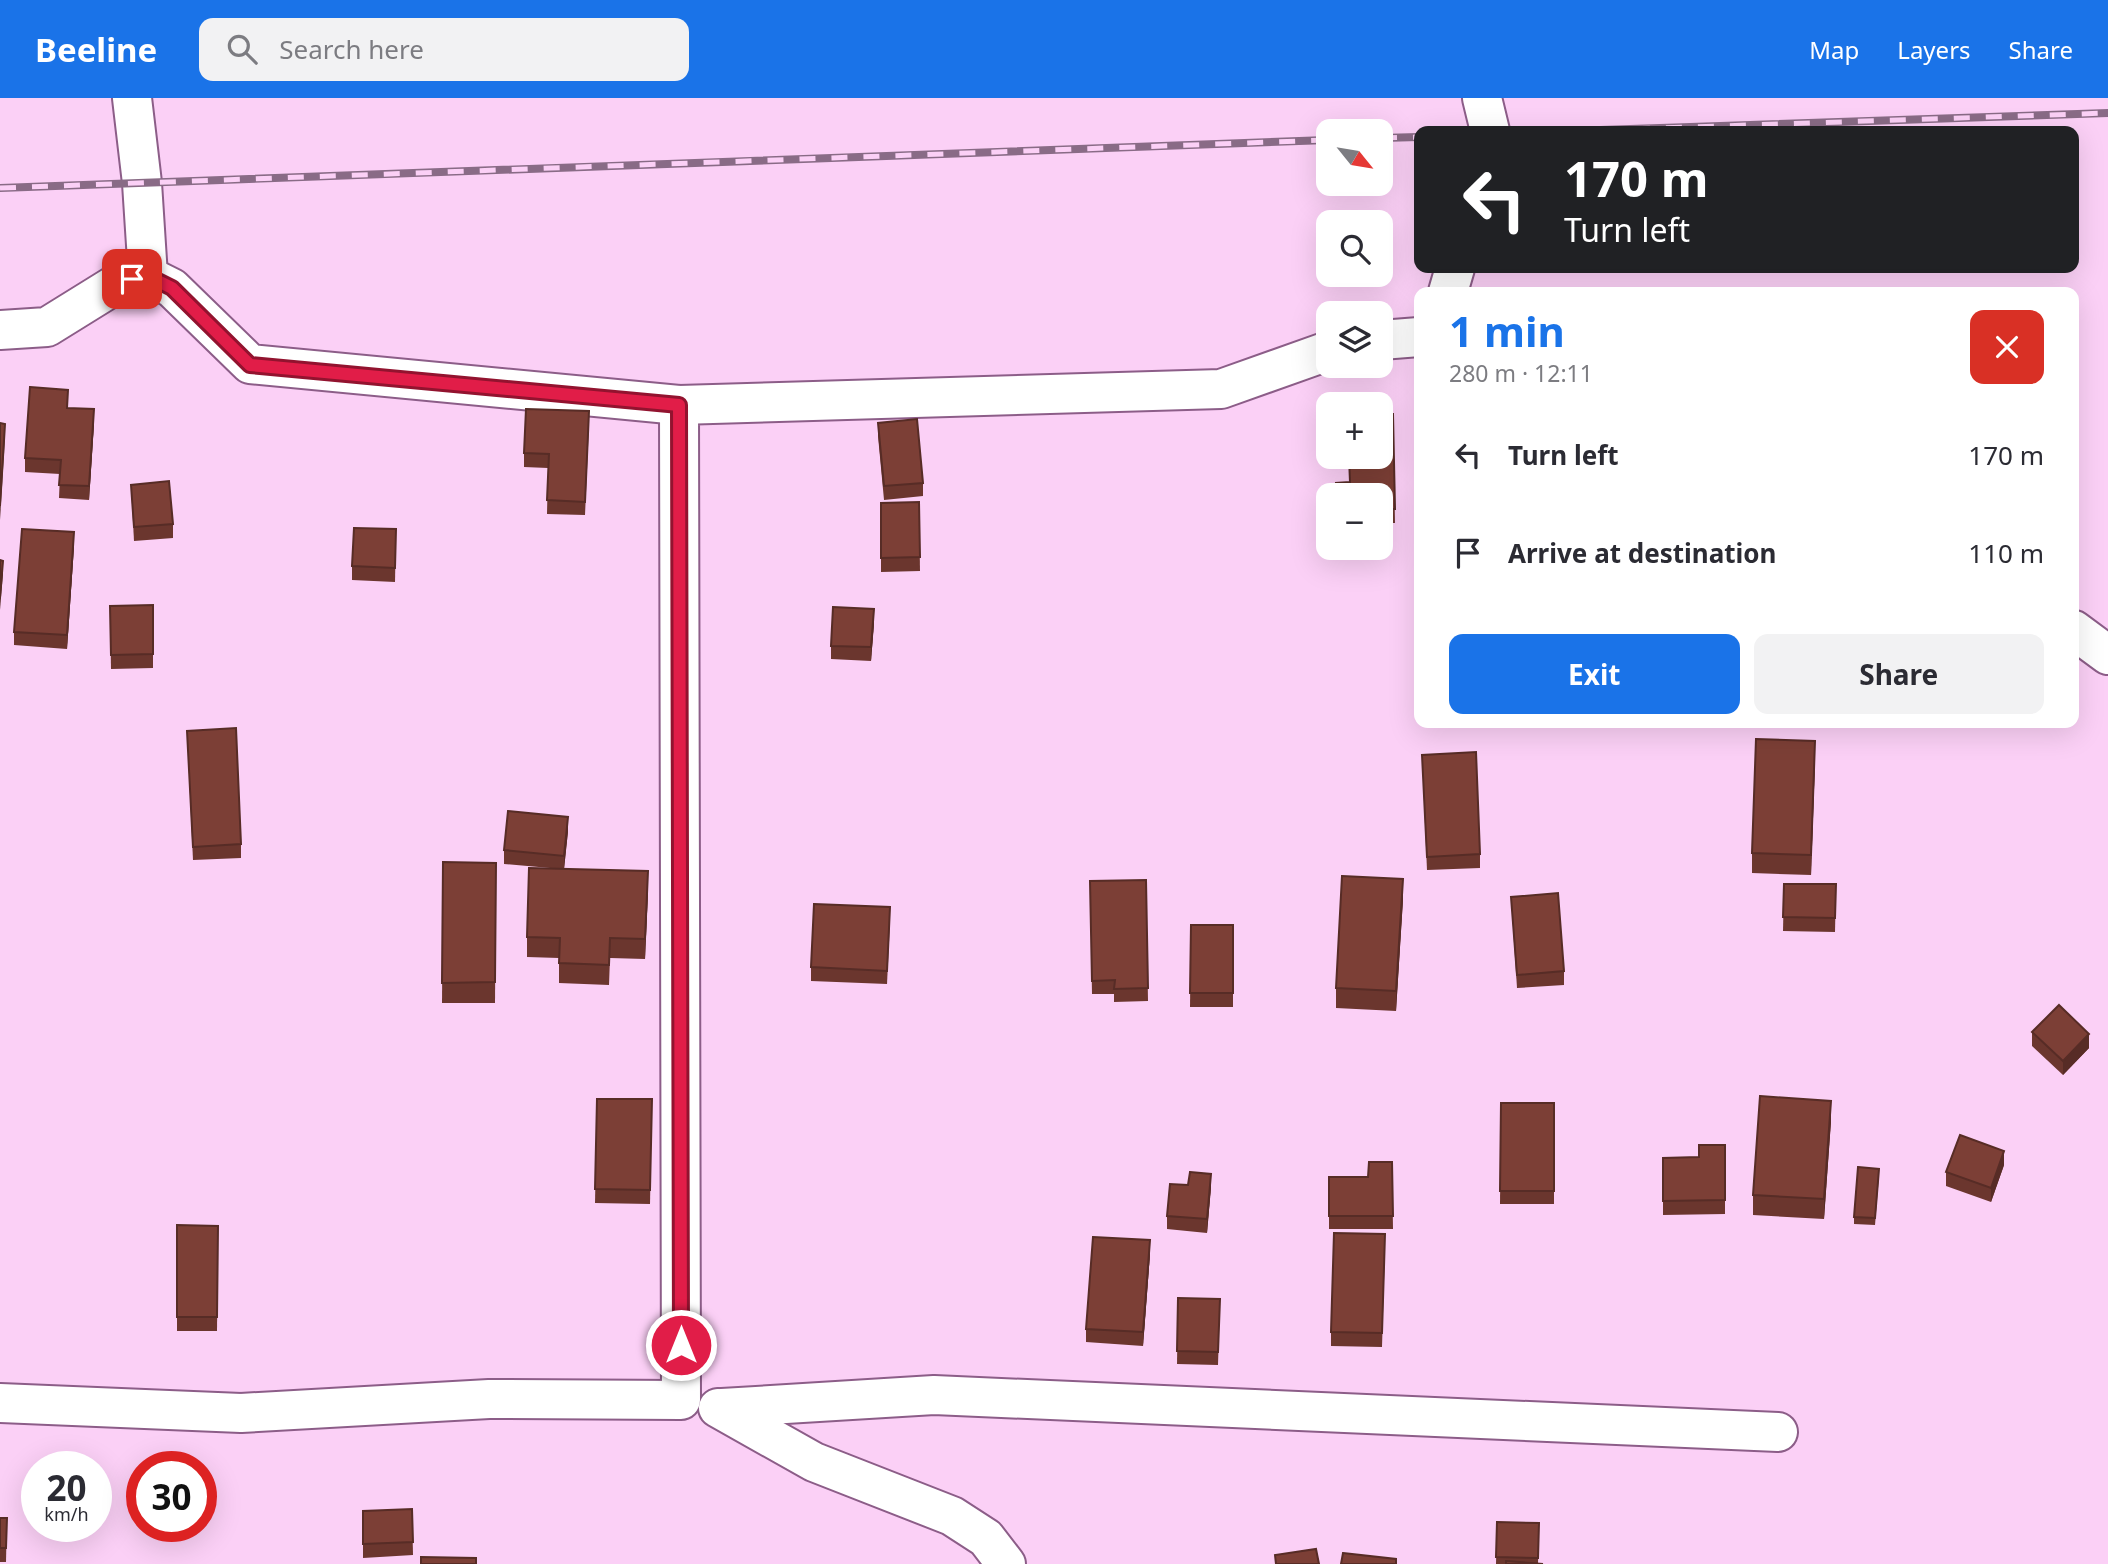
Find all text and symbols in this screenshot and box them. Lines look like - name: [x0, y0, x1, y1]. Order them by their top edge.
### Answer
- search box: [199, 18, 689, 81]
- text: Beeline: [35, 27, 157, 72]
- icon: search: [223, 30, 261, 68]
- text: Search here: [279, 31, 424, 67]
- text: Map: [1809, 33, 1859, 66]
- text: Layers: [1897, 33, 1971, 66]
- text: Share: [2009, 33, 2073, 66]
- north arrow: [1316, 119, 1393, 196]
- map controls: [1316, 119, 1393, 560]
- text: 170 m: [1564, 145, 1709, 211]
- icon: left: [1449, 154, 1540, 245]
- text: Turn left: [1564, 208, 1690, 251]
- button: search: [1316, 210, 1393, 287]
- pin: [102, 249, 162, 309]
- icon: arrive: [113, 260, 151, 298]
- button: layers: [1316, 301, 1393, 378]
- text: 1 min: [1449, 302, 1565, 359]
- button: close: [1970, 310, 2044, 384]
- text: 280 m · 12:11: [1449, 357, 1593, 389]
- button: +: [1316, 392, 1393, 469]
- icon: left: [1449, 436, 1487, 474]
- text: Turn left: [1508, 437, 1619, 473]
- text: 170 m: [1968, 437, 2044, 473]
- button: −: [1316, 483, 1393, 560]
- icon: arrive: [1449, 534, 1487, 572]
- text: Arrive at destination: [1508, 535, 1777, 571]
- text: 110 m: [1968, 535, 2044, 571]
- button: Exit: [1449, 634, 1740, 714]
- button: Share: [1754, 634, 2044, 714]
- position arrow: [644, 1308, 718, 1382]
- speed limit sign: 30: [126, 1451, 217, 1542]
- text: 20: [46, 1464, 87, 1511]
- text: km/h: [44, 1502, 89, 1526]

